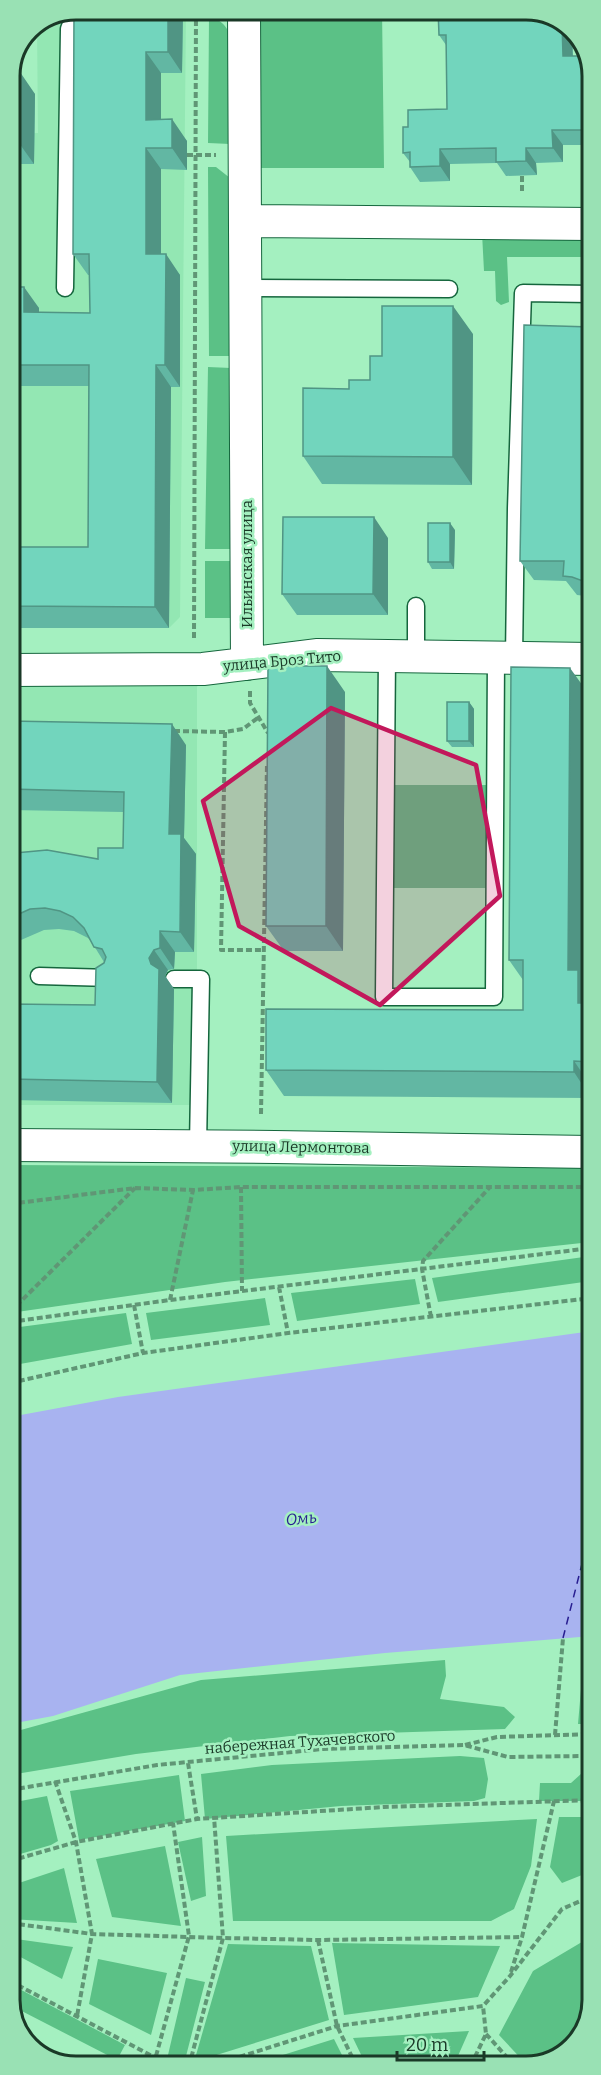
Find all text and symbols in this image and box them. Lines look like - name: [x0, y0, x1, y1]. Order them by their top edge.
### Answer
- street label: Ильинская улица: [238, 500, 256, 628]
- street label: улица Броз Тито: [221, 647, 342, 675]
- street label: улица Лермонтова: [231, 1137, 370, 1157]
- water label: Омь: [285, 1507, 318, 1530]
- street label: набережная Тухачевского: [204, 1726, 396, 1758]
- scale bar: [397, 2024, 484, 2062]
- text: 20 m: [406, 2034, 448, 2056]

